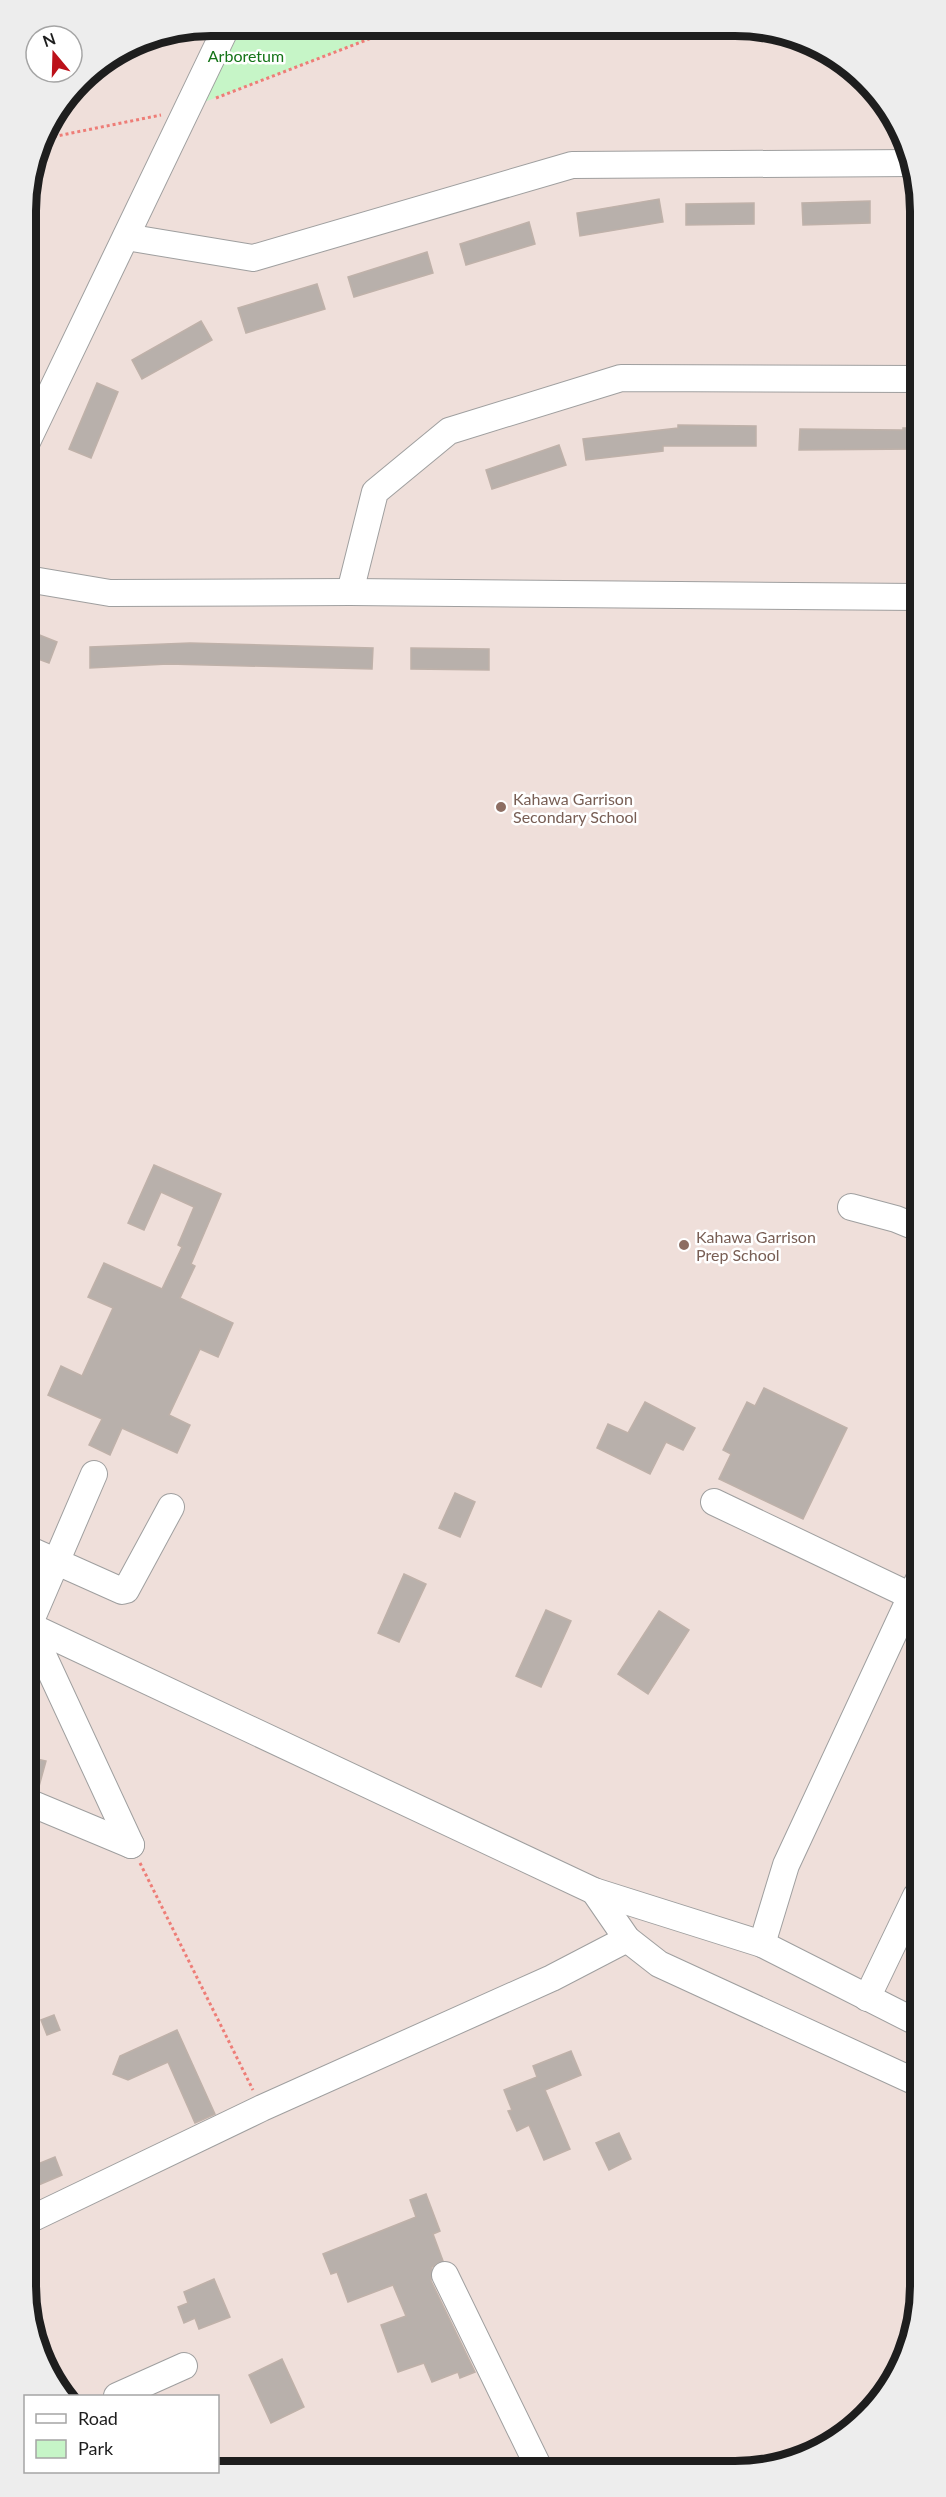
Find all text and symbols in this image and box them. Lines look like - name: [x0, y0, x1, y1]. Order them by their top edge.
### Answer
- north arrow: [24, 24, 84, 84]
- text: N: [40, 28, 58, 50]
- park label: Arboretum: [208, 46, 284, 65]
- place label: Kahawa Garrison Secondary School: [513, 789, 637, 826]
- marker: Kahawa Garrison Secondary School: [494, 800, 508, 814]
- place label: Kahawa Garrison Prep School: [696, 1227, 816, 1264]
- marker: Kahawa Garrison Prep School: [677, 1238, 691, 1252]
- legend: [24, 2395, 219, 2473]
- text: Road: [78, 2407, 118, 2429]
- text: Park: [78, 2437, 114, 2459]

